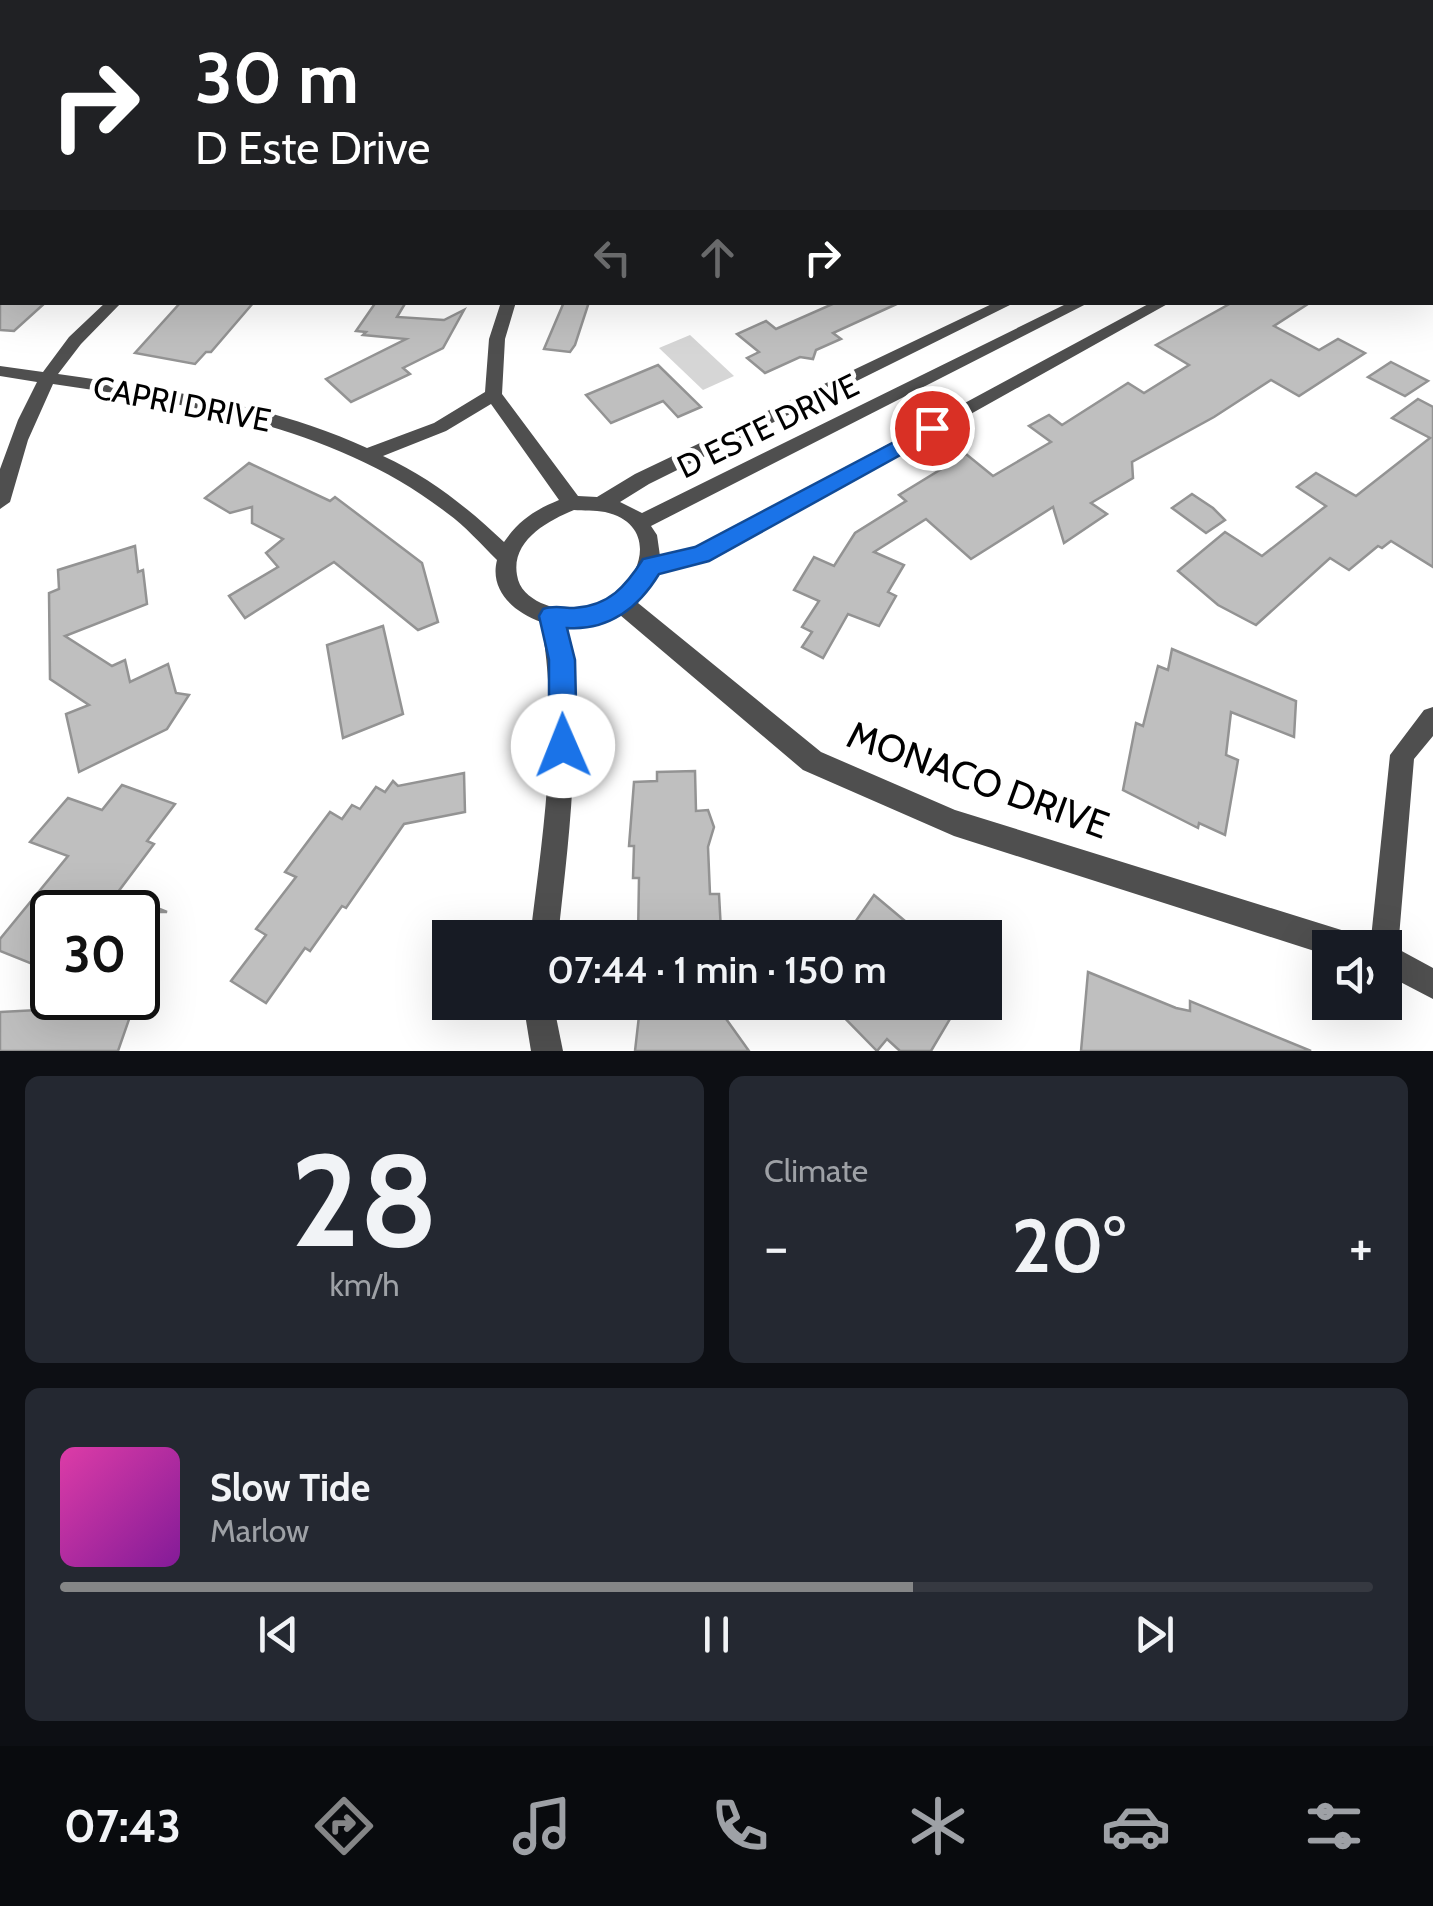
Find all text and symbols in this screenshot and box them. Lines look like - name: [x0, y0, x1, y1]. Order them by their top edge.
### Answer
- text: 30 m: [195, 35, 359, 121]
- icon: right: [30, 40, 160, 170]
- text: D Este Drive: [195, 121, 430, 175]
- icon: left: [585, 230, 640, 285]
- icon: ahead: [690, 230, 745, 285]
- icon: right: [795, 230, 850, 285]
- street label: D ESTE DRIVE: [671, 365, 865, 486]
- street label: CAPRI DRIVE: [90, 367, 274, 440]
- pin: [890, 386, 975, 471]
- icon: arrive: [905, 401, 960, 456]
- position arrow: [511, 694, 615, 798]
- street label: MONACO DRIVE: [841, 710, 1115, 849]
- speed limit sign: 30: [30, 890, 160, 1020]
- map controls: [1312, 930, 1402, 1020]
- button: sound: [1312, 930, 1402, 1020]
- text: 07:44 · 1 min · 150 m: [547, 946, 887, 993]
- text: 28: [291, 1121, 438, 1279]
- text: Climate: [764, 1151, 868, 1190]
- text: 20°: [1012, 1200, 1125, 1291]
- text: −: [764, 1213, 788, 1280]
- text: +: [1349, 1213, 1373, 1280]
- text: km/h: [329, 1265, 400, 1304]
- text: Slow Tide: [210, 1464, 370, 1511]
- text: Marlow: [210, 1511, 309, 1550]
- icon: previous: [251, 1607, 306, 1662]
- icon: pause: [689, 1607, 744, 1662]
- icon: next: [1127, 1607, 1182, 1662]
- icon: directions: [309, 1791, 379, 1861]
- icon: music: [507, 1791, 577, 1861]
- icon: phone: [705, 1791, 775, 1861]
- icon: climate: [903, 1791, 973, 1861]
- icon: car: [1101, 1791, 1171, 1861]
- icon: filters: [1299, 1791, 1369, 1861]
- text: 07:43: [64, 1799, 181, 1853]

